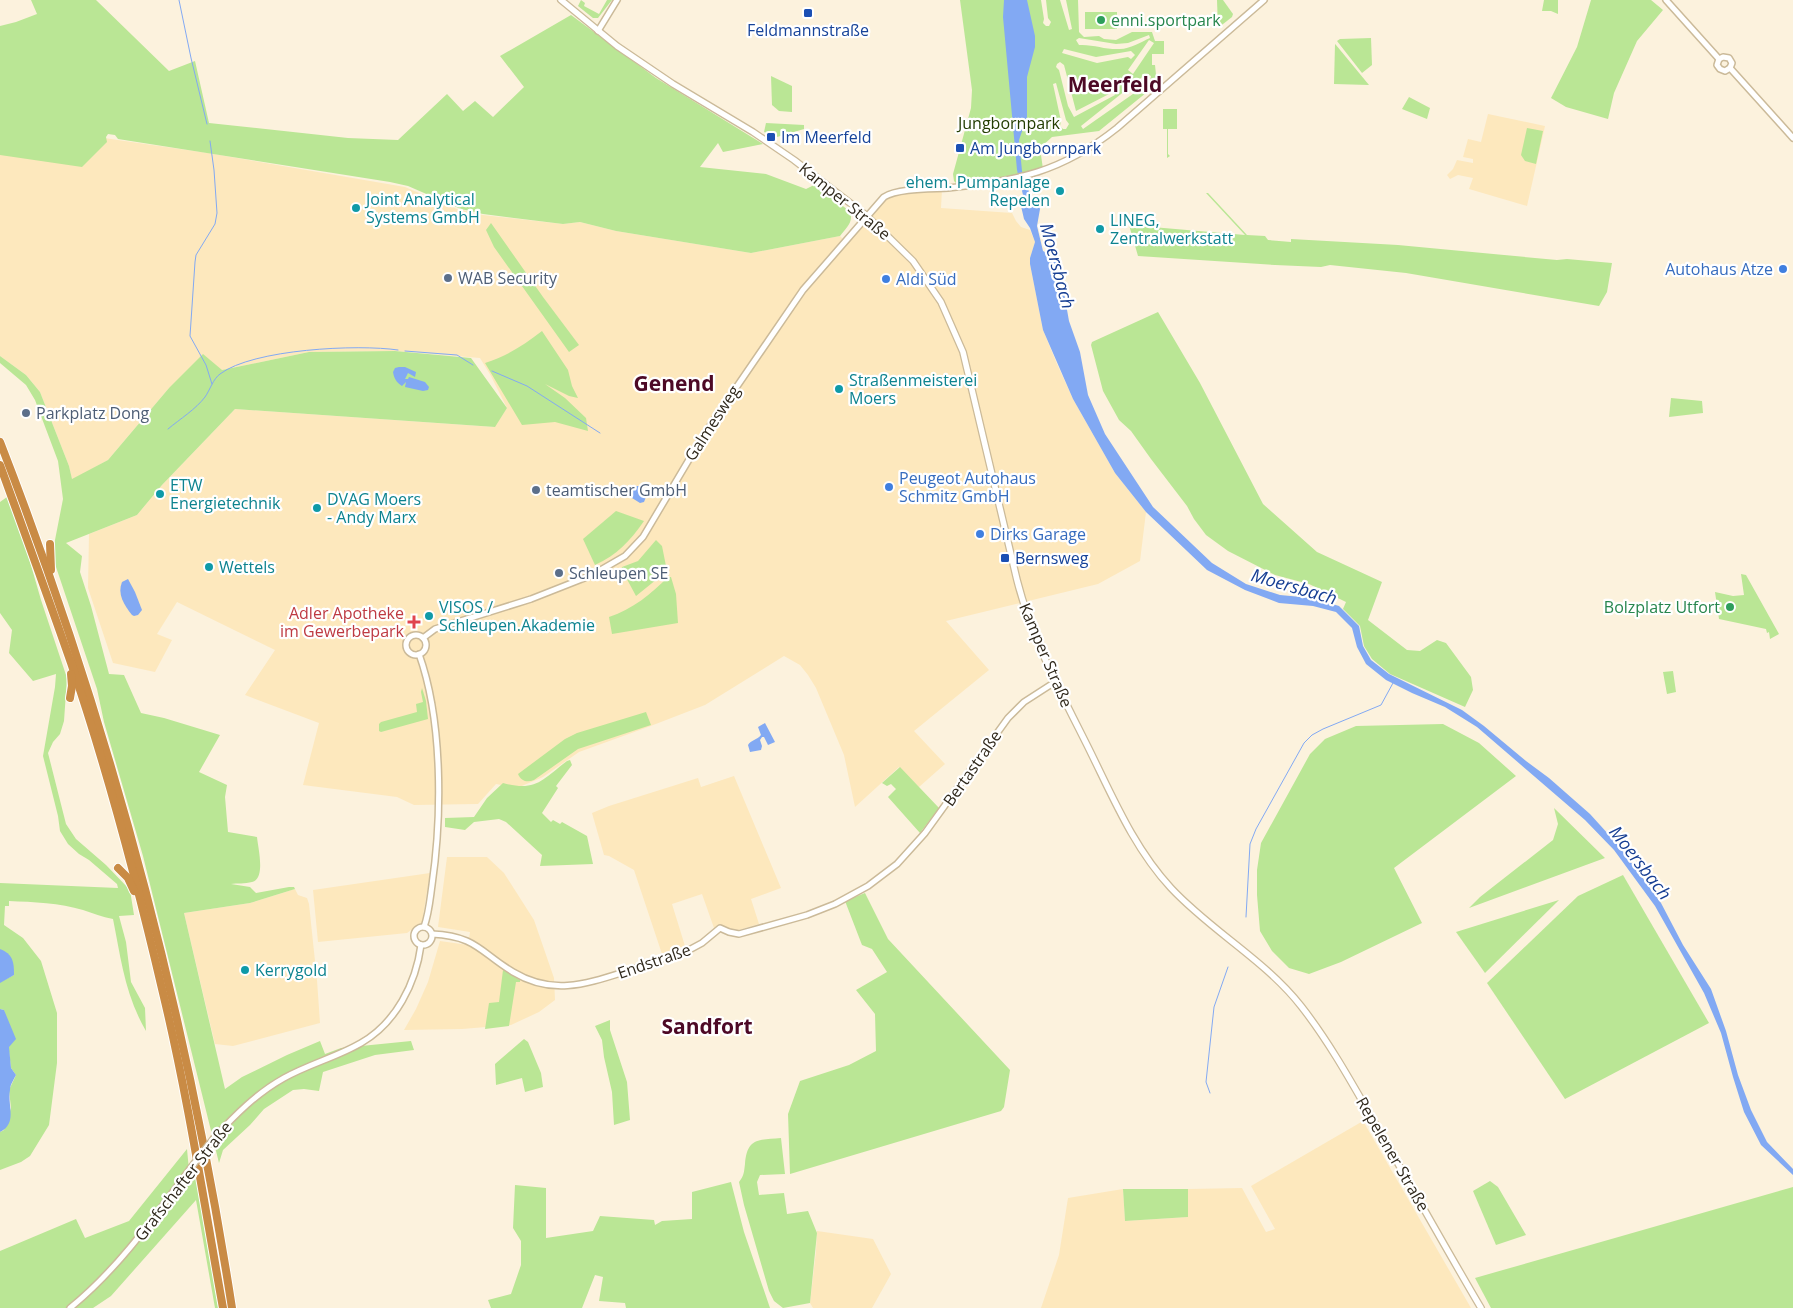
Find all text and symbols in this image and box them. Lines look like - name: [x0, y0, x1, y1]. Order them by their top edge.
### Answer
- marker: Feldmannstraße: [802, 7, 814, 19]
- place label: enni.sportpark: [1111, 9, 1221, 31]
- marker: enni.sportpark: [1095, 14, 1107, 26]
- place label: Feldmannstraße: [747, 19, 869, 41]
- district label: Meerfeld: [1068, 70, 1162, 98]
- park label: Jungbornpark: [956, 112, 1061, 134]
- place label: Im Meerfeld: [781, 126, 872, 148]
- marker: Im Meerfeld: [765, 131, 777, 143]
- place label: Am Jungbornpark: [970, 137, 1102, 159]
- marker: Am Jungbornpark: [954, 142, 966, 154]
- street label: Kamper Straße: [795, 157, 895, 245]
- place label: ehem. Pumpanlage Repelen: [906, 171, 1050, 211]
- marker: ehem. Pumpanlage Repelen: [1054, 185, 1066, 197]
- place label: Joint Analytical Systems GmbH: [364, 188, 480, 228]
- marker: Joint Analytical Systems GmbH: [350, 202, 362, 214]
- place label: LINEG, Zentralwerkstatt: [1110, 209, 1233, 249]
- water label: Moersbach: [1035, 220, 1081, 311]
- marker: LINEG, Zentralwerkstatt: [1094, 223, 1106, 235]
- place label: Autohaus Atze: [1665, 258, 1773, 280]
- marker: Autohaus Atze: [1777, 263, 1789, 275]
- place label: WAB Security: [458, 267, 558, 289]
- place label: Aldi Süd: [896, 268, 957, 290]
- marker: WAB Security: [442, 272, 454, 284]
- marker: Aldi Süd: [880, 273, 892, 285]
- district label: Genend: [634, 369, 714, 397]
- place label: Straßenmeisterei Moers: [849, 369, 977, 409]
- street label: Galmesweg: [679, 381, 745, 465]
- marker: Straßenmeisterei Moers: [833, 383, 845, 395]
- place label: Parkplatz Dong: [36, 402, 150, 424]
- marker: Parkplatz Dong: [20, 407, 32, 419]
- place label: Peugeot Autohaus Schmitz GmbH: [899, 467, 1036, 507]
- place label: ETW Energietechnik: [170, 474, 281, 514]
- place label: teamtischer GmbH: [546, 479, 687, 501]
- marker: Peugeot Autohaus Schmitz GmbH: [883, 481, 895, 493]
- marker: teamtischer GmbH: [530, 484, 542, 496]
- marker: ETW Energietechnik: [154, 488, 166, 500]
- place label: DVAG Moers - Andy Marx: [327, 488, 421, 528]
- marker: DVAG Moers - Andy Marx: [311, 502, 323, 514]
- place label: Dirks Garage: [990, 523, 1086, 545]
- marker: Dirks Garage: [974, 528, 986, 540]
- place label: Bernsweg: [1015, 547, 1089, 569]
- marker: Bernsweg: [999, 552, 1011, 564]
- place label: Wettels: [219, 556, 275, 578]
- marker: Wettels: [203, 561, 215, 573]
- place label: Schleupen SE: [569, 562, 669, 584]
- water label: Moersbach: [1249, 562, 1340, 610]
- marker: Schleupen SE: [553, 567, 565, 579]
- place label: VISOS / Schleupen.Akademie: [439, 596, 595, 636]
- place label: Bolzplatz Utfort: [1604, 596, 1720, 618]
- street label: Kamper Straße: [1014, 599, 1078, 711]
- marker: Bolzplatz Utfort: [1724, 601, 1736, 613]
- place label: Adler Apotheke im Gewerbepark: [280, 602, 405, 642]
- marker: VISOS / Schleupen.Akademie: [423, 610, 435, 622]
- marker: Adler Apotheke im Gewerbepark: [408, 616, 420, 628]
- street label: Bertastraße: [938, 726, 1006, 810]
- water label: Moersbach: [1604, 820, 1677, 905]
- street label: Endstraße: [614, 938, 694, 984]
- place label: Kerrygold: [255, 959, 327, 981]
- marker: Kerrygold: [239, 964, 251, 976]
- district label: Sandfort: [661, 1012, 753, 1040]
- street label: Repelener Straße: [1351, 1093, 1435, 1215]
- street label: Grafschafter Straße: [129, 1117, 237, 1245]

